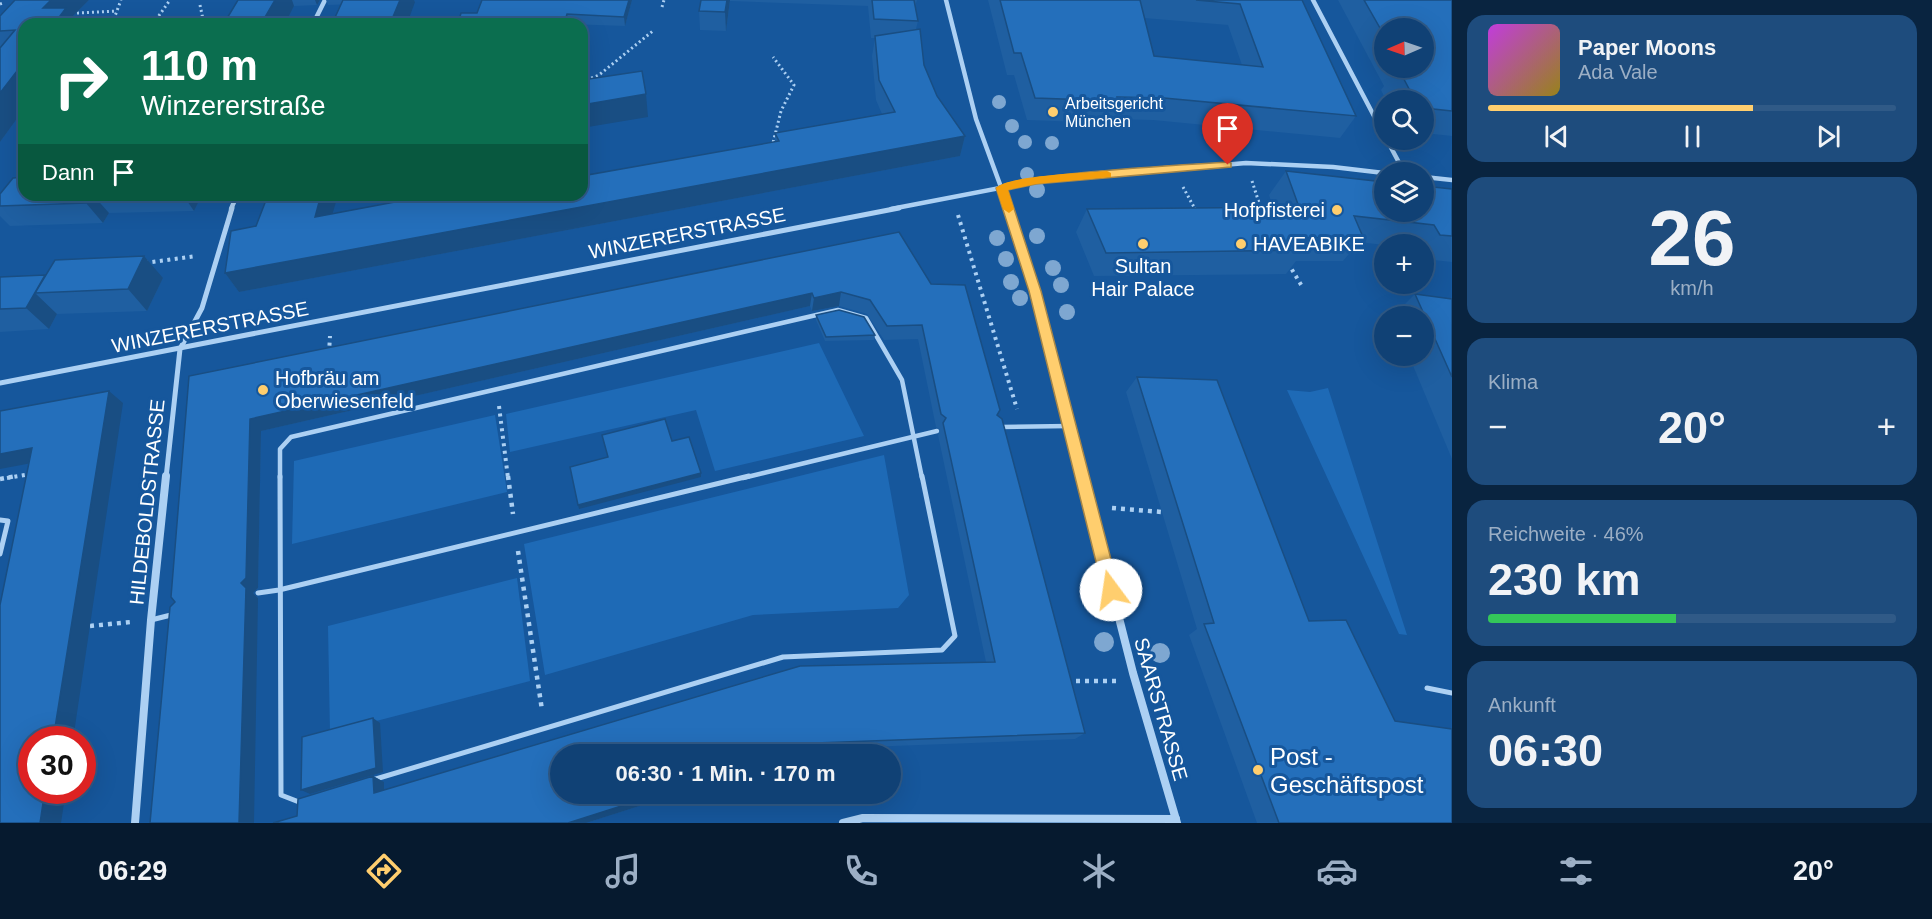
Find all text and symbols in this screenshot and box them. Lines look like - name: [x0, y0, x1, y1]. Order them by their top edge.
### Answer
- north arrow: [1374, 18, 1434, 78]
- map controls: [1374, 18, 1434, 366]
- text: Paper Moons: [1578, 35, 1716, 60]
- icon: right: [42, 42, 120, 120]
- text: 110 m: [141, 42, 258, 89]
- text: Ada Vale: [1578, 61, 1658, 83]
- button: search: [1374, 90, 1434, 150]
- text: Winzererstraße: [141, 91, 326, 121]
- place label: Arbeitsgericht München: [1065, 95, 1163, 130]
- pin: [1202, 103, 1253, 165]
- marker: Arbeitsgericht München: [1046, 105, 1060, 119]
- icon: arrive: [1211, 112, 1244, 145]
- icon: previous: [1540, 120, 1573, 153]
- icon: pause: [1676, 120, 1709, 153]
- icon: next: [1812, 120, 1845, 153]
- icon: arrive: [107, 156, 140, 189]
- text: Dann: [42, 160, 95, 185]
- button: layers: [1374, 162, 1434, 222]
- text: 26: [1649, 194, 1735, 282]
- place label: Hofpfisterei: [1224, 199, 1325, 221]
- street label: WINZERERSTRASSE: [587, 203, 787, 263]
- marker: Hofpfisterei: [1330, 203, 1344, 217]
- place label: HAVEABIKE: [1253, 233, 1365, 255]
- button: +: [1374, 234, 1434, 294]
- marker: Sultan Hair Palace: [1136, 237, 1150, 251]
- marker: HAVEABIKE: [1234, 237, 1248, 251]
- place label: Sultan Hair Palace: [1091, 255, 1195, 300]
- text: km/h: [1670, 277, 1714, 299]
- street label: WINZERERSTRASSE: [110, 297, 310, 357]
- button: −: [1374, 306, 1434, 366]
- place label: Hofbräu am Oberwiesenfeld: [275, 367, 414, 412]
- text: Klima: [1488, 371, 1538, 393]
- marker: Hofbräu am Oberwiesenfeld: [256, 383, 270, 397]
- street label: HILDEBOLDSTRASSE: [125, 398, 169, 606]
- text: 20°: [1658, 402, 1726, 453]
- text: −: [1488, 408, 1507, 445]
- text: +: [1877, 408, 1896, 445]
- text: Reichweite · 46%: [1488, 523, 1644, 545]
- text: 230 km: [1488, 554, 1641, 605]
- position arrow: [1079, 558, 1143, 622]
- street label: SAARSTRASSE: [1130, 635, 1192, 783]
- text: Ankunft: [1488, 694, 1556, 716]
- text: 06:30: [1488, 725, 1603, 776]
- speed limit sign: 30: [18, 726, 96, 804]
- place label: Post - Geschäftspost: [1270, 743, 1424, 798]
- text: 06:30 · 1 Min. · 170 m: [615, 761, 836, 786]
- marker: Post - Geschäftspost: [1251, 763, 1265, 777]
- icon: directions: [363, 850, 405, 892]
- icon: music: [602, 850, 644, 892]
- icon: phone: [840, 850, 882, 892]
- icon: climate: [1078, 850, 1120, 892]
- icon: car: [1316, 850, 1358, 892]
- icon: filters: [1555, 850, 1597, 892]
- text: 06:29: [98, 856, 167, 886]
- text: 20°: [1793, 856, 1834, 886]

